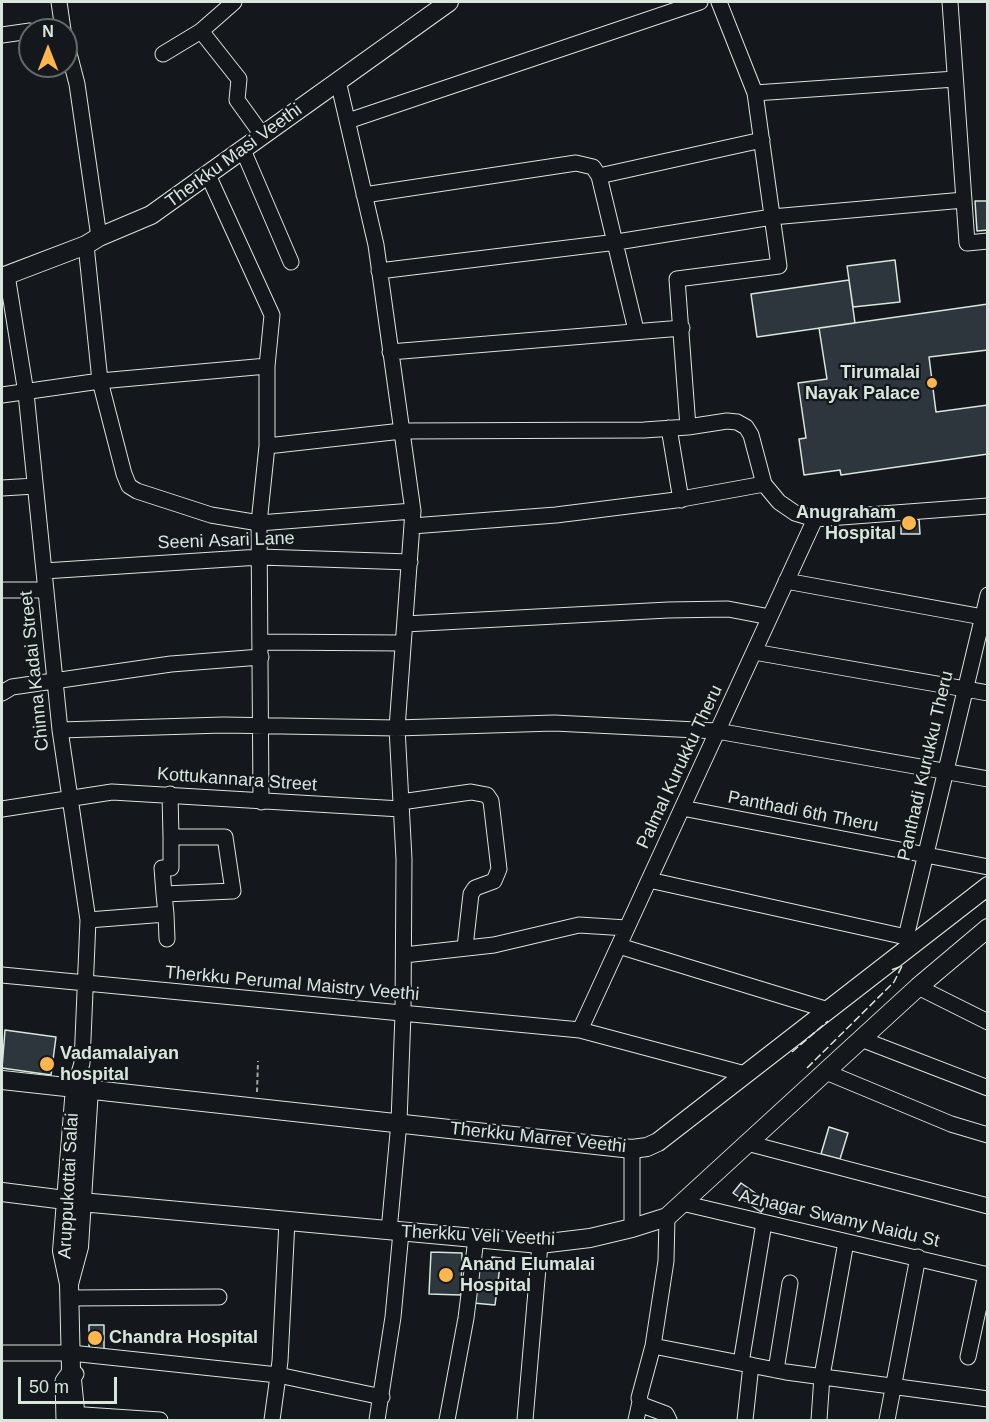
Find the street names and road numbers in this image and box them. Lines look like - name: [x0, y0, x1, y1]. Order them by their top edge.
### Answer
- street label: Therkku Masi Veethi: [162, 99, 306, 213]
- street label: Seeni Asari Lane: [157, 528, 295, 554]
- street label: Chinna Kadai Street: [16, 590, 54, 752]
- street label: Panthadi Kurukku Theru: [894, 669, 958, 863]
- street label: Palmal Kurukku Theru: [633, 682, 727, 852]
- street label: Kottukannara Street: [156, 764, 318, 796]
- street label: Panthadi 6th Theru: [726, 787, 880, 837]
- street label: Therkku Perumal Maistry Veethi: [164, 962, 420, 1006]
- street label: Aruppukottai Salai: [54, 1112, 84, 1260]
- street label: Therkku Marret Veethi: [449, 1118, 627, 1158]
- street label: Azhagar Swamy Naidu St: [737, 1185, 941, 1253]
- street label: Therkku Veli Veethi: [400, 1221, 556, 1251]

